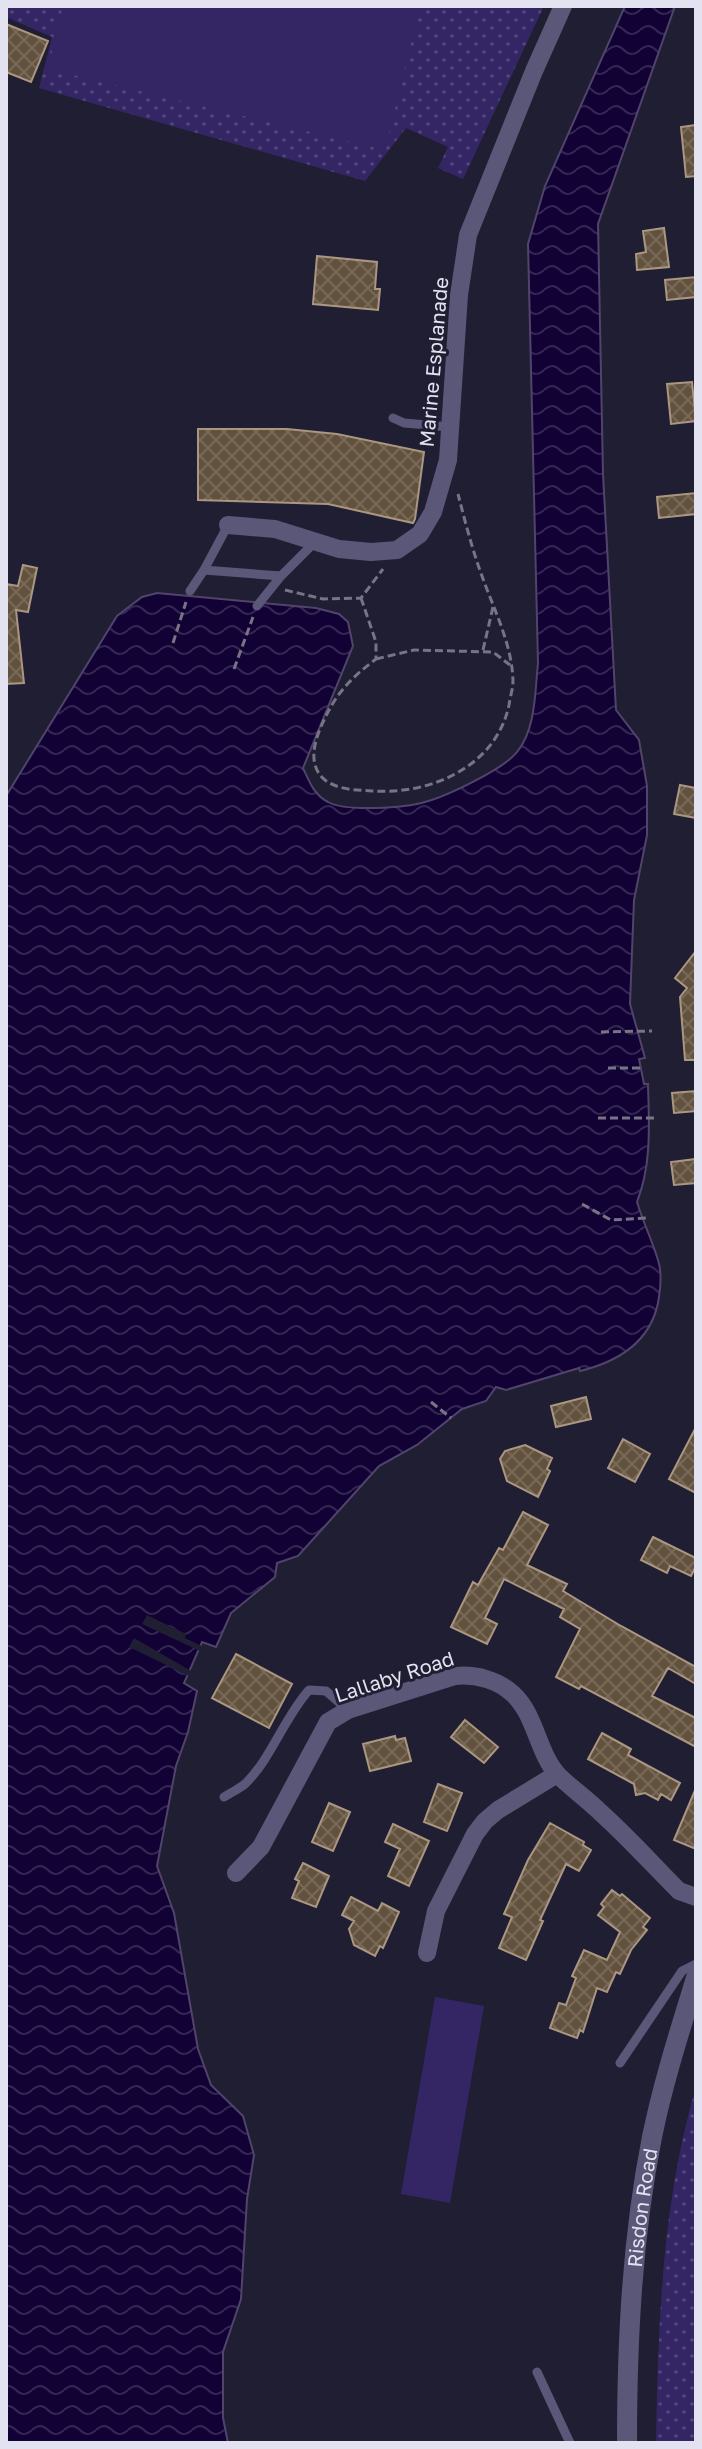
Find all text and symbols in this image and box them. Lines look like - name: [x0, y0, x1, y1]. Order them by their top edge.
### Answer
- street label: Marine Esplanade: [414, 276, 452, 448]
- street label: Lallaby Road: [331, 1645, 457, 1707]
- street label: Risdon Road: [622, 2146, 662, 2268]

